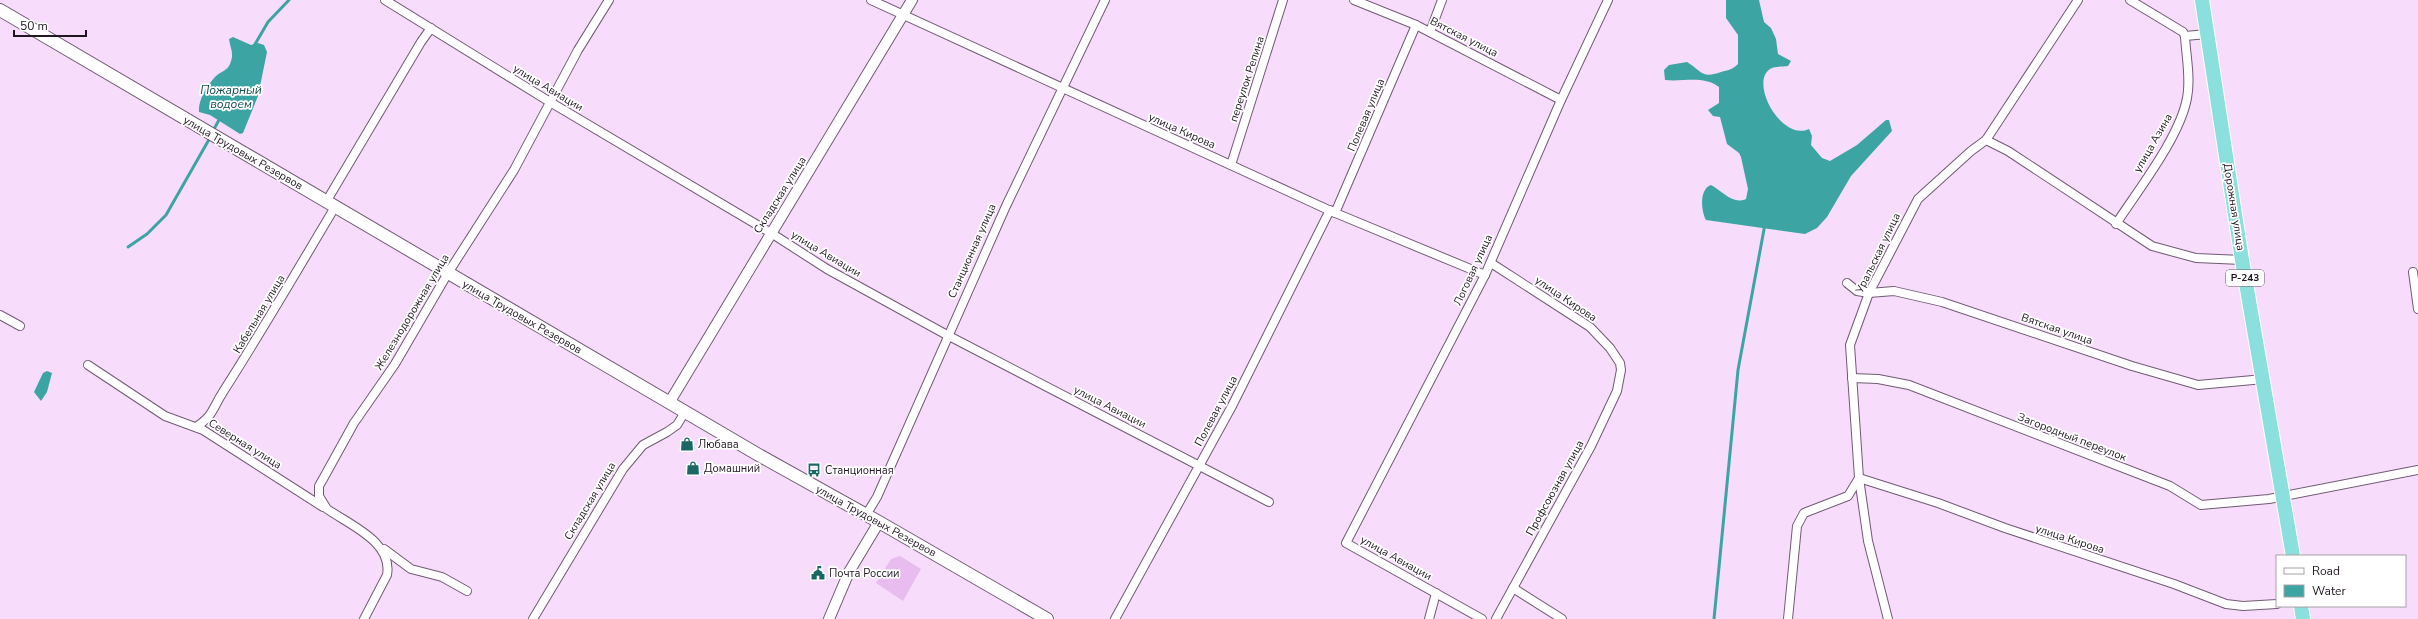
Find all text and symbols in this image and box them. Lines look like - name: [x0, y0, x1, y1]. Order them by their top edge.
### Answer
- scale bar: [14, 12, 86, 38]
- street label: Вятская улица: [1427, 13, 1501, 61]
- text: 50 m: [20, 18, 48, 34]
- street label: переулок Репина: [1226, 34, 1268, 124]
- street label: улица Авиации: [510, 61, 586, 115]
- street label: Полевая улица: [1344, 76, 1388, 154]
- water label: Пожарный водоем: [200, 82, 262, 112]
- street label: улица Кирова: [1146, 110, 1218, 152]
- street label: улица Азина: [2130, 111, 2176, 175]
- street label: улица Трудовых Резервов: [180, 113, 306, 193]
- street label: Складская улица: [750, 154, 810, 236]
- street label: Дорожная улица: [2220, 162, 2248, 252]
- street label: Станционная улица: [944, 201, 1000, 301]
- street label: Уральская улица: [1852, 210, 1904, 297]
- street label: улица Авиации: [788, 227, 864, 281]
- street label: Логовая улица: [1450, 232, 1496, 308]
- street label: Железнодорожная улица: [371, 251, 453, 373]
- road number: Р-243: [2226, 270, 2264, 286]
- street label: Кабельная улица: [230, 272, 288, 356]
- street label: улица Кирова: [1532, 273, 1600, 325]
- street label: улица Трудовых Резервов: [459, 277, 585, 357]
- street label: Вятская улица: [2019, 310, 2095, 348]
- street label: Полевая улица: [1191, 373, 1241, 449]
- street label: улица Авиации: [1071, 382, 1149, 432]
- street label: Загородный переулок: [2015, 409, 2129, 465]
- street label: Северная улица: [206, 415, 284, 473]
- shop icon: Любава: [679, 436, 695, 452]
- place label: Любава: [698, 437, 739, 452]
- street label: Профсоюзная улица: [1523, 438, 1588, 538]
- street label: Складская улица: [561, 459, 619, 543]
- shop icon: Домашний: [685, 460, 701, 476]
- place label: Домашний: [704, 461, 760, 476]
- bus stop icon: Станционная: [806, 462, 822, 478]
- place label: Станционная: [825, 463, 894, 478]
- street label: улица Трудовых Резервов: [813, 482, 939, 560]
- street label: улица Кирова: [2034, 521, 2106, 557]
- street label: улица Авиации: [1358, 532, 1434, 584]
- legend: [2276, 555, 2406, 607]
- text: Road: [2312, 563, 2340, 579]
- public building icon: Почта России: [810, 565, 826, 581]
- place label: Почта России: [829, 566, 900, 581]
- text: Water: [2312, 583, 2346, 599]

